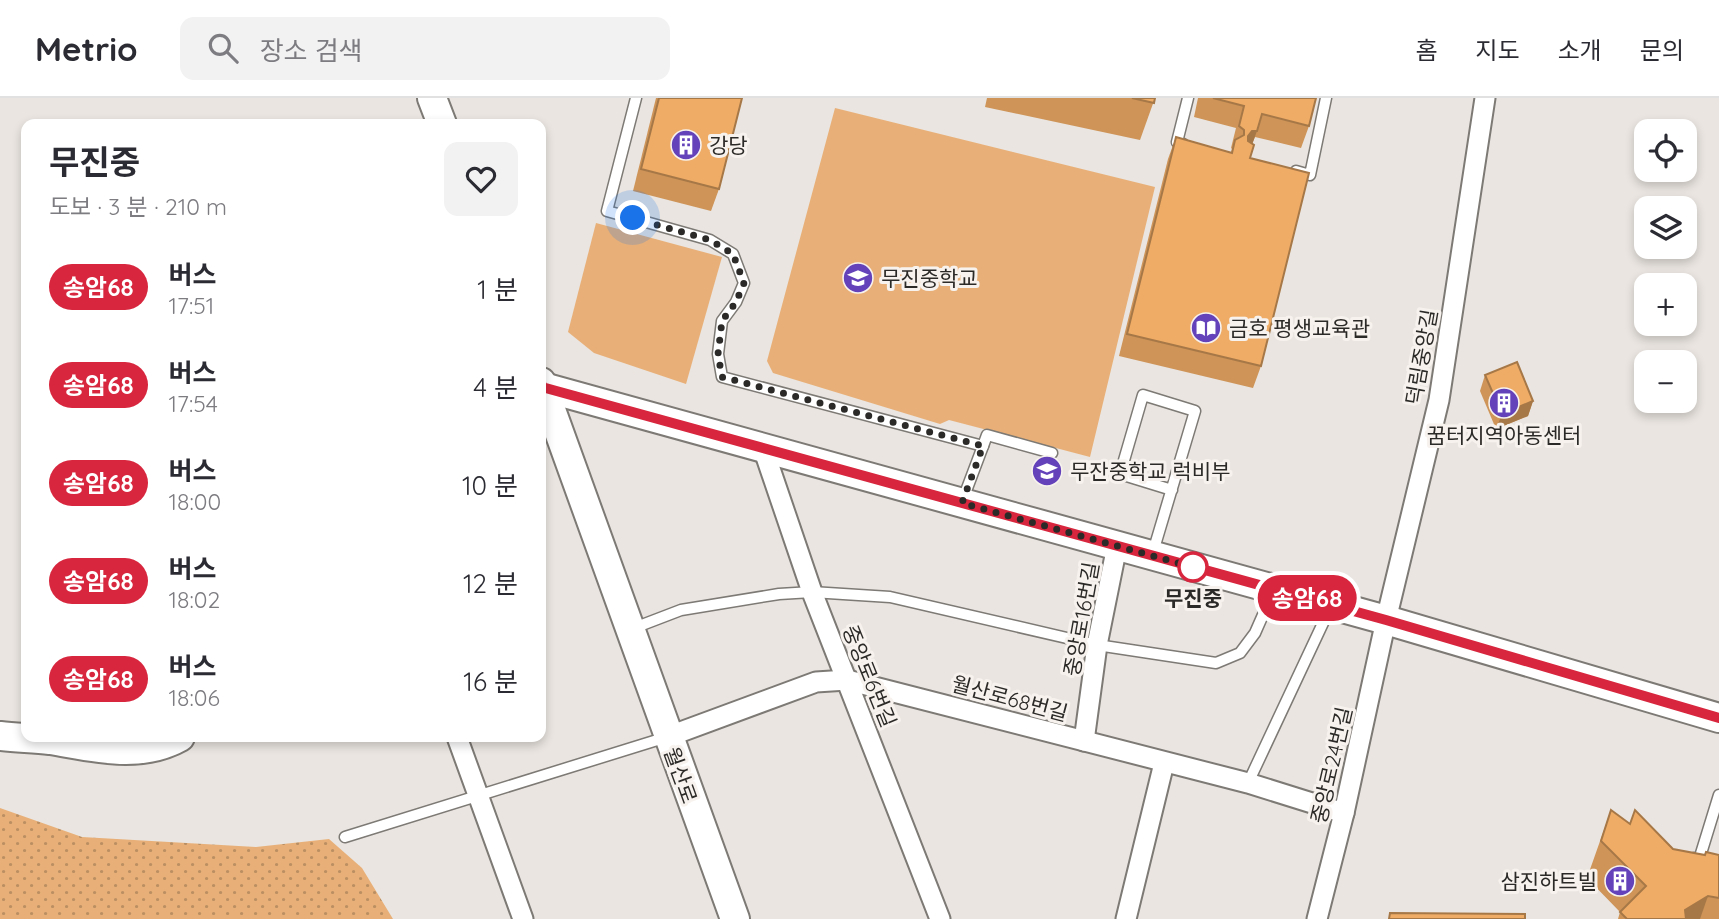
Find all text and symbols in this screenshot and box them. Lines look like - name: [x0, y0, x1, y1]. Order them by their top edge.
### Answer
- search box: [180, 17, 670, 80]
- text: Metrio: [35, 28, 138, 69]
- icon: search: [204, 29, 242, 67]
- text: 장소 검색: [260, 34, 362, 67]
- text: 홈: [1415, 35, 1437, 65]
- text: 지도: [1475, 35, 1520, 65]
- text: 소개: [1558, 35, 1602, 65]
- text: 문의: [1640, 35, 1684, 65]
- map controls: [1634, 119, 1697, 413]
- button: locate: [1634, 119, 1697, 182]
- building icon: 강당: [669, 128, 703, 162]
- place label: 강당: [709, 132, 748, 158]
- text: 무진중: [49, 141, 140, 182]
- button: heart: [444, 142, 518, 216]
- text: 도보 · 3 분 · 210 m: [49, 192, 227, 221]
- button: layers: [1634, 196, 1697, 259]
- your location: [615, 200, 650, 235]
- text: 버스: [169, 258, 216, 291]
- school or university icon: 무진중학교: [841, 261, 875, 295]
- place label: 무진중학교: [881, 265, 978, 291]
- text: 송암68: [63, 272, 134, 302]
- text: 1 분: [477, 273, 518, 306]
- button: +: [1634, 273, 1697, 336]
- text: 17:51: [169, 291, 214, 320]
- street label: 덕림중앙길: [1400, 307, 1442, 407]
- library icon: 금호 평생교육관: [1189, 311, 1223, 345]
- place label: 금호 평생교육관: [1229, 315, 1370, 341]
- button: −: [1634, 350, 1697, 413]
- text: 버스: [169, 356, 216, 389]
- text: 송암68: [63, 370, 134, 400]
- text: 4 분: [473, 371, 518, 404]
- building icon: 꿈터지역아동센터: [1487, 386, 1521, 420]
- text: 17:54: [169, 389, 218, 418]
- place label: 꿈터지역아동센터: [1427, 422, 1581, 448]
- text: 버스: [169, 454, 216, 487]
- school or university icon: 무잔중학교 럭비부: [1030, 454, 1064, 488]
- place label: 무잔중학교 럭비부: [1070, 458, 1230, 484]
- text: 송암68: [63, 468, 134, 498]
- text: 10 분: [462, 469, 518, 502]
- text: 18:00: [169, 487, 221, 516]
- text: 버스: [169, 552, 216, 585]
- marker: 무진중: [1178, 552, 1208, 582]
- street label: 중앙로16번길: [1058, 560, 1104, 678]
- text: 송암68: [63, 566, 134, 596]
- text: 12 분: [463, 567, 518, 600]
- line badge: 송암68: [1258, 575, 1356, 621]
- text: 송암68: [1272, 583, 1342, 613]
- text: 18:02: [169, 585, 220, 614]
- place label: 무진중: [1164, 585, 1222, 611]
- street label: 중앙로6번길: [838, 621, 902, 731]
- text: 버스: [169, 650, 216, 683]
- text: 송암68: [63, 664, 134, 694]
- text: 16 분: [463, 665, 518, 698]
- street label: 월산로68번길: [949, 670, 1071, 726]
- text: 18:06: [169, 683, 220, 712]
- street label: 중앙로24번길: [1305, 704, 1357, 826]
- street label: 월산로: [659, 743, 703, 807]
- building icon: 삼진하트빌: [1603, 864, 1637, 898]
- place label: 삼진하트빌: [1500, 868, 1597, 894]

